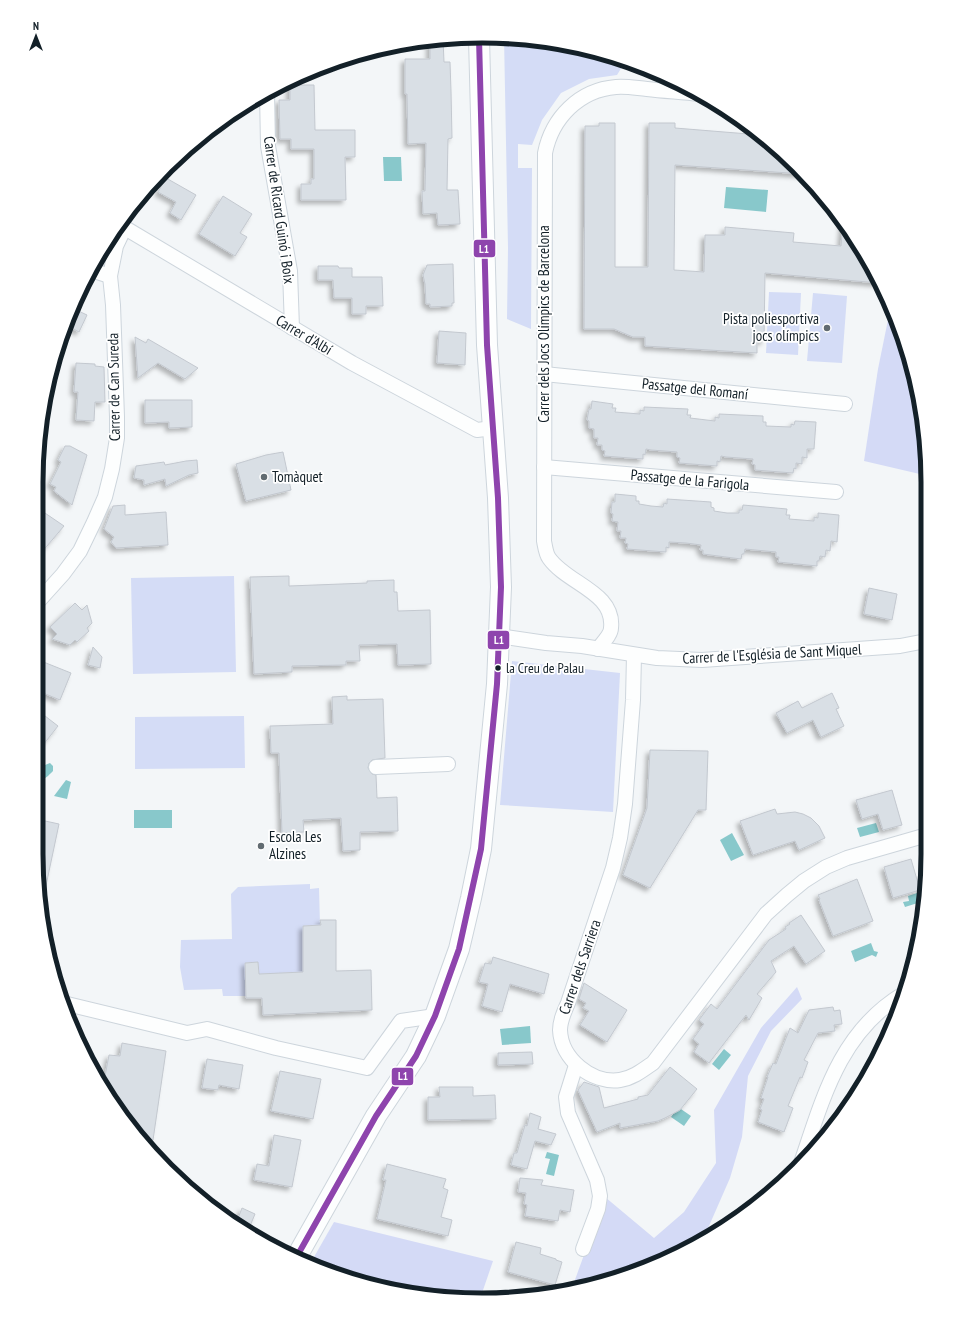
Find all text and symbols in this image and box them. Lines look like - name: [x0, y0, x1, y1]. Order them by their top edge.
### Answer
- north arrow: [16, 16, 56, 56]
- text: N: [33, 19, 39, 33]
- street label: Carrer de Ricard Guinó i Boix: [260, 135, 299, 285]
- street label: Carrer dels Jocs Olímpics de Barcelona: [534, 225, 553, 423]
- line badge: L1: [473, 239, 496, 258]
- text: L1: [479, 242, 489, 256]
- place label: Pista poliesportiva jocs olímpics: [723, 309, 819, 345]
- street label: Carrer d'Albí: [273, 310, 337, 359]
- marker: Pista poliesportiva jocs olímpics: [822, 323, 832, 333]
- street label: Carrer de Can Sureda: [103, 333, 124, 441]
- street label: Passatge del Romaní: [641, 373, 750, 404]
- street label: Passatge de la Farigola: [630, 465, 750, 494]
- place label: Tomàquet: [272, 467, 323, 486]
- marker: Tomàquet: [259, 472, 269, 482]
- line badge: L1: [487, 630, 510, 650]
- text: L1: [494, 633, 504, 647]
- street label: Carrer de l'Església de Sant Miquel: [682, 639, 863, 668]
- place label: la Creu de Palau: [506, 659, 584, 677]
- marker: la Creu de Palau: [493, 663, 503, 673]
- place label: Escola Les Alzines: [269, 827, 322, 863]
- marker: Escola Les Alzines: [256, 841, 266, 851]
- street label: Carrer dels Sarriera: [554, 917, 605, 1017]
- line badge: L1: [391, 1067, 414, 1086]
- text: L1: [398, 1069, 408, 1083]

